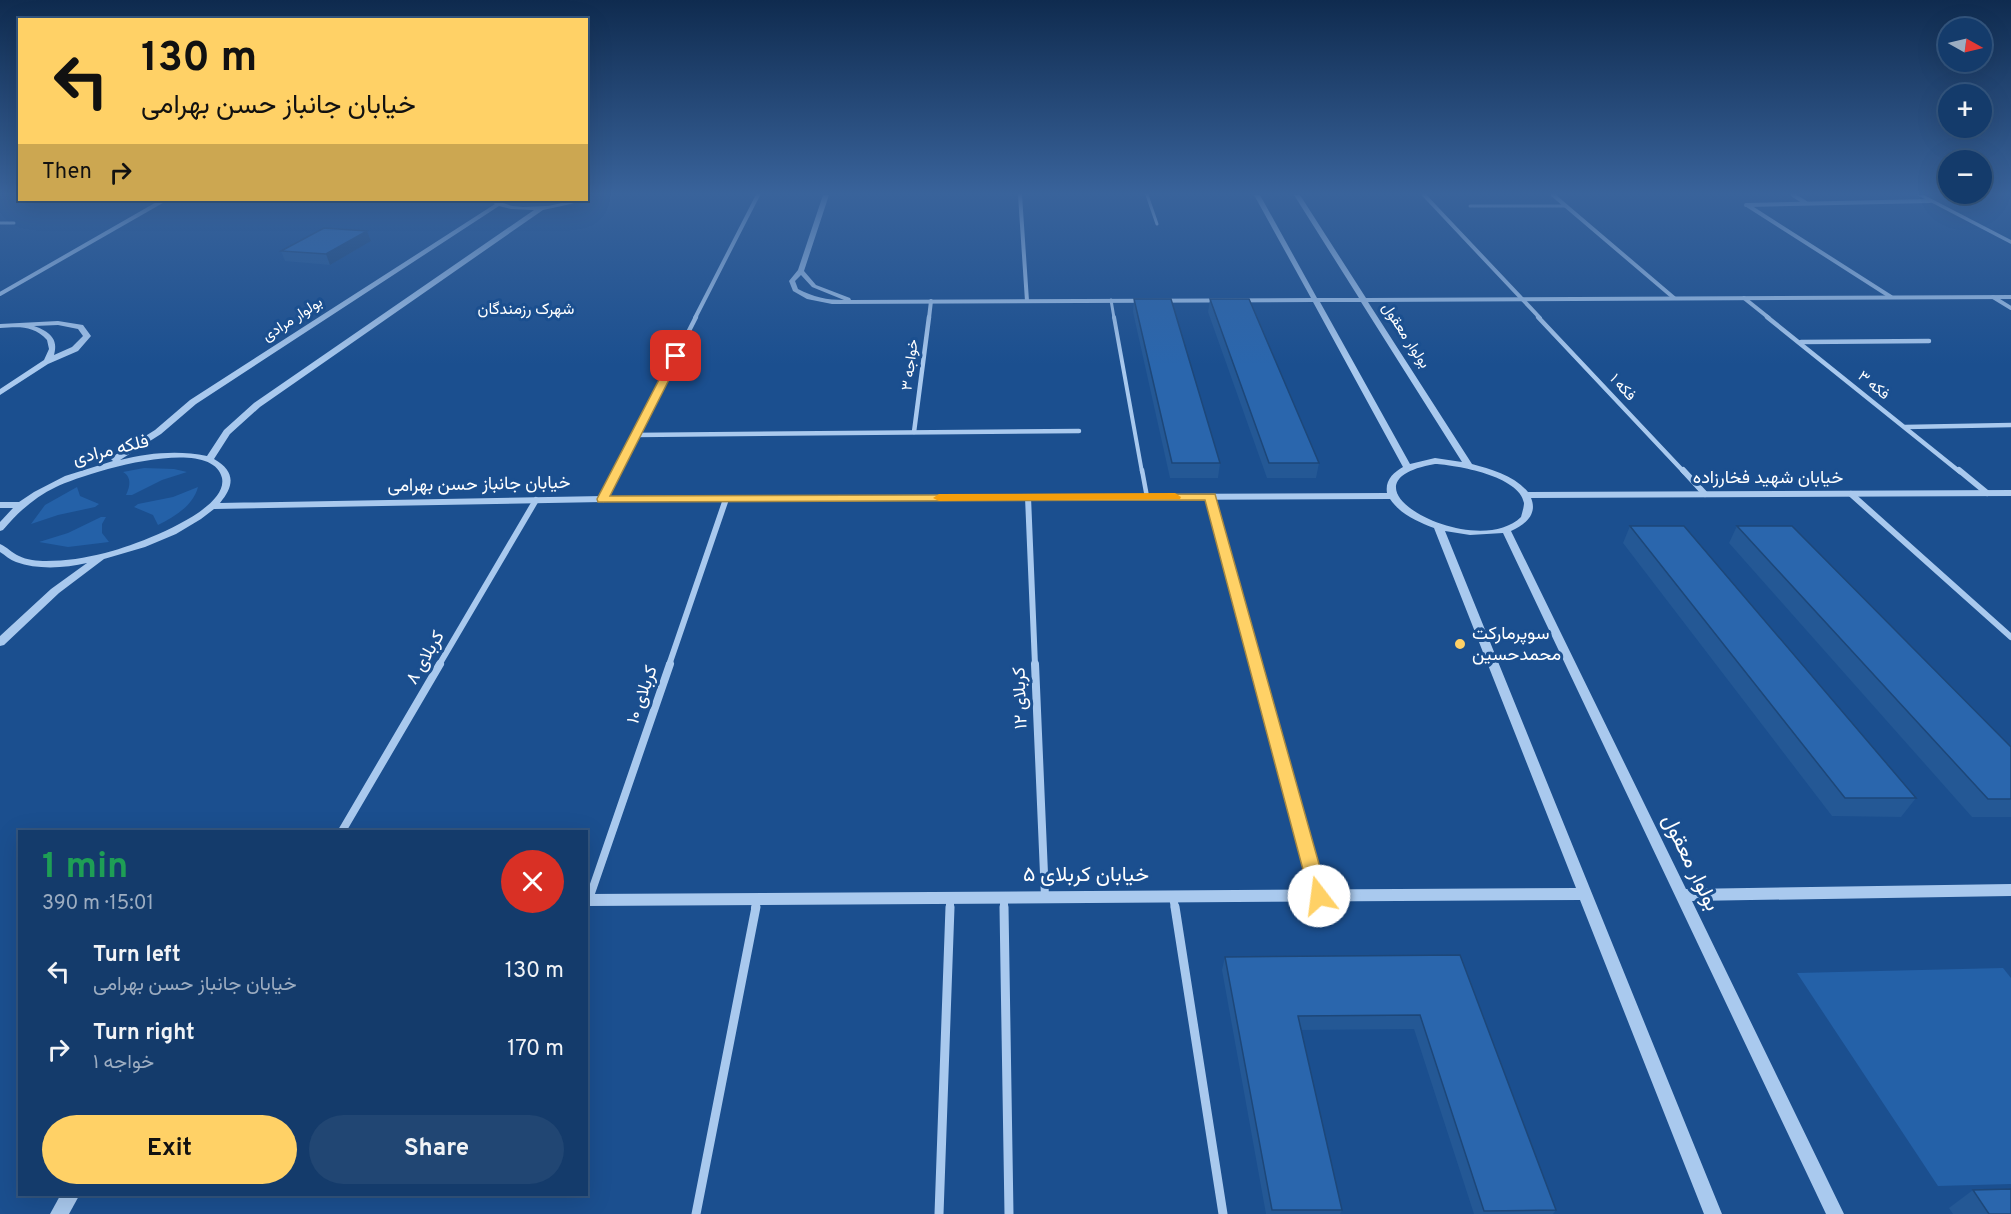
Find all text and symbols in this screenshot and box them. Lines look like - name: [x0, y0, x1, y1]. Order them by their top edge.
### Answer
- north arrow: [1938, 18, 1992, 72]
- map controls: [1938, 18, 1992, 204]
- text: 130 m: [141, 33, 257, 86]
- icon: left: [42, 42, 120, 120]
- button: +: [1938, 84, 1992, 138]
- text: خیابان جانباز حسن بهرامی: [141, 89, 416, 123]
- button: −: [1938, 150, 1992, 204]
- icon: right: [104, 156, 137, 189]
- text: Then: [42, 159, 92, 186]
- street label: بولوار مرادی: [259, 293, 327, 347]
- district label: شهرک رزمندگان: [478, 300, 574, 320]
- street label: بولوار معقول: [1377, 300, 1433, 372]
- pin: [650, 330, 701, 381]
- street label: خواجه ۳: [898, 338, 924, 392]
- icon: arrive: [659, 339, 692, 372]
- street label: فکه ۳: [1853, 367, 1893, 405]
- street label: فکه ۱: [1605, 370, 1639, 406]
- street label: فلکه مرادی: [71, 430, 151, 472]
- street label: خیابان شهید فخارزاده: [1693, 467, 1843, 490]
- street label: خیابان جانباز حسن بهرامی: [387, 472, 571, 498]
- place label: سوپرمارکت محمدحسین: [1472, 623, 1561, 667]
- street label: کربلای ۸: [401, 627, 451, 689]
- marker: سوپرمارکت محمدحسین: [1453, 637, 1467, 651]
- street label: کربلای ۱۰: [622, 663, 664, 727]
- street label: کربلای ۱۲: [1008, 667, 1034, 729]
- street label: بولوار معقول: [1655, 810, 1725, 916]
- text: 1 min: [42, 845, 128, 891]
- button: close: [501, 850, 564, 913]
- street label: خیابان کربلای ۵: [1023, 862, 1149, 889]
- position arrow: [1287, 864, 1351, 928]
- text: 390 m · 15:01: [42, 891, 154, 917]
- text: Turn left: [93, 942, 181, 969]
- icon: left: [42, 955, 75, 988]
- text: 130 m: [505, 958, 564, 985]
- text: خیابان جانباز حسن بهرامی: [93, 972, 297, 998]
- text: Turn right: [93, 1020, 195, 1047]
- icon: right: [42, 1033, 75, 1066]
- text: 170 m: [507, 1036, 564, 1063]
- text: خواجه ۱: [93, 1050, 154, 1076]
- button: Exit: [42, 1115, 297, 1184]
- button: Share: [309, 1115, 564, 1184]

